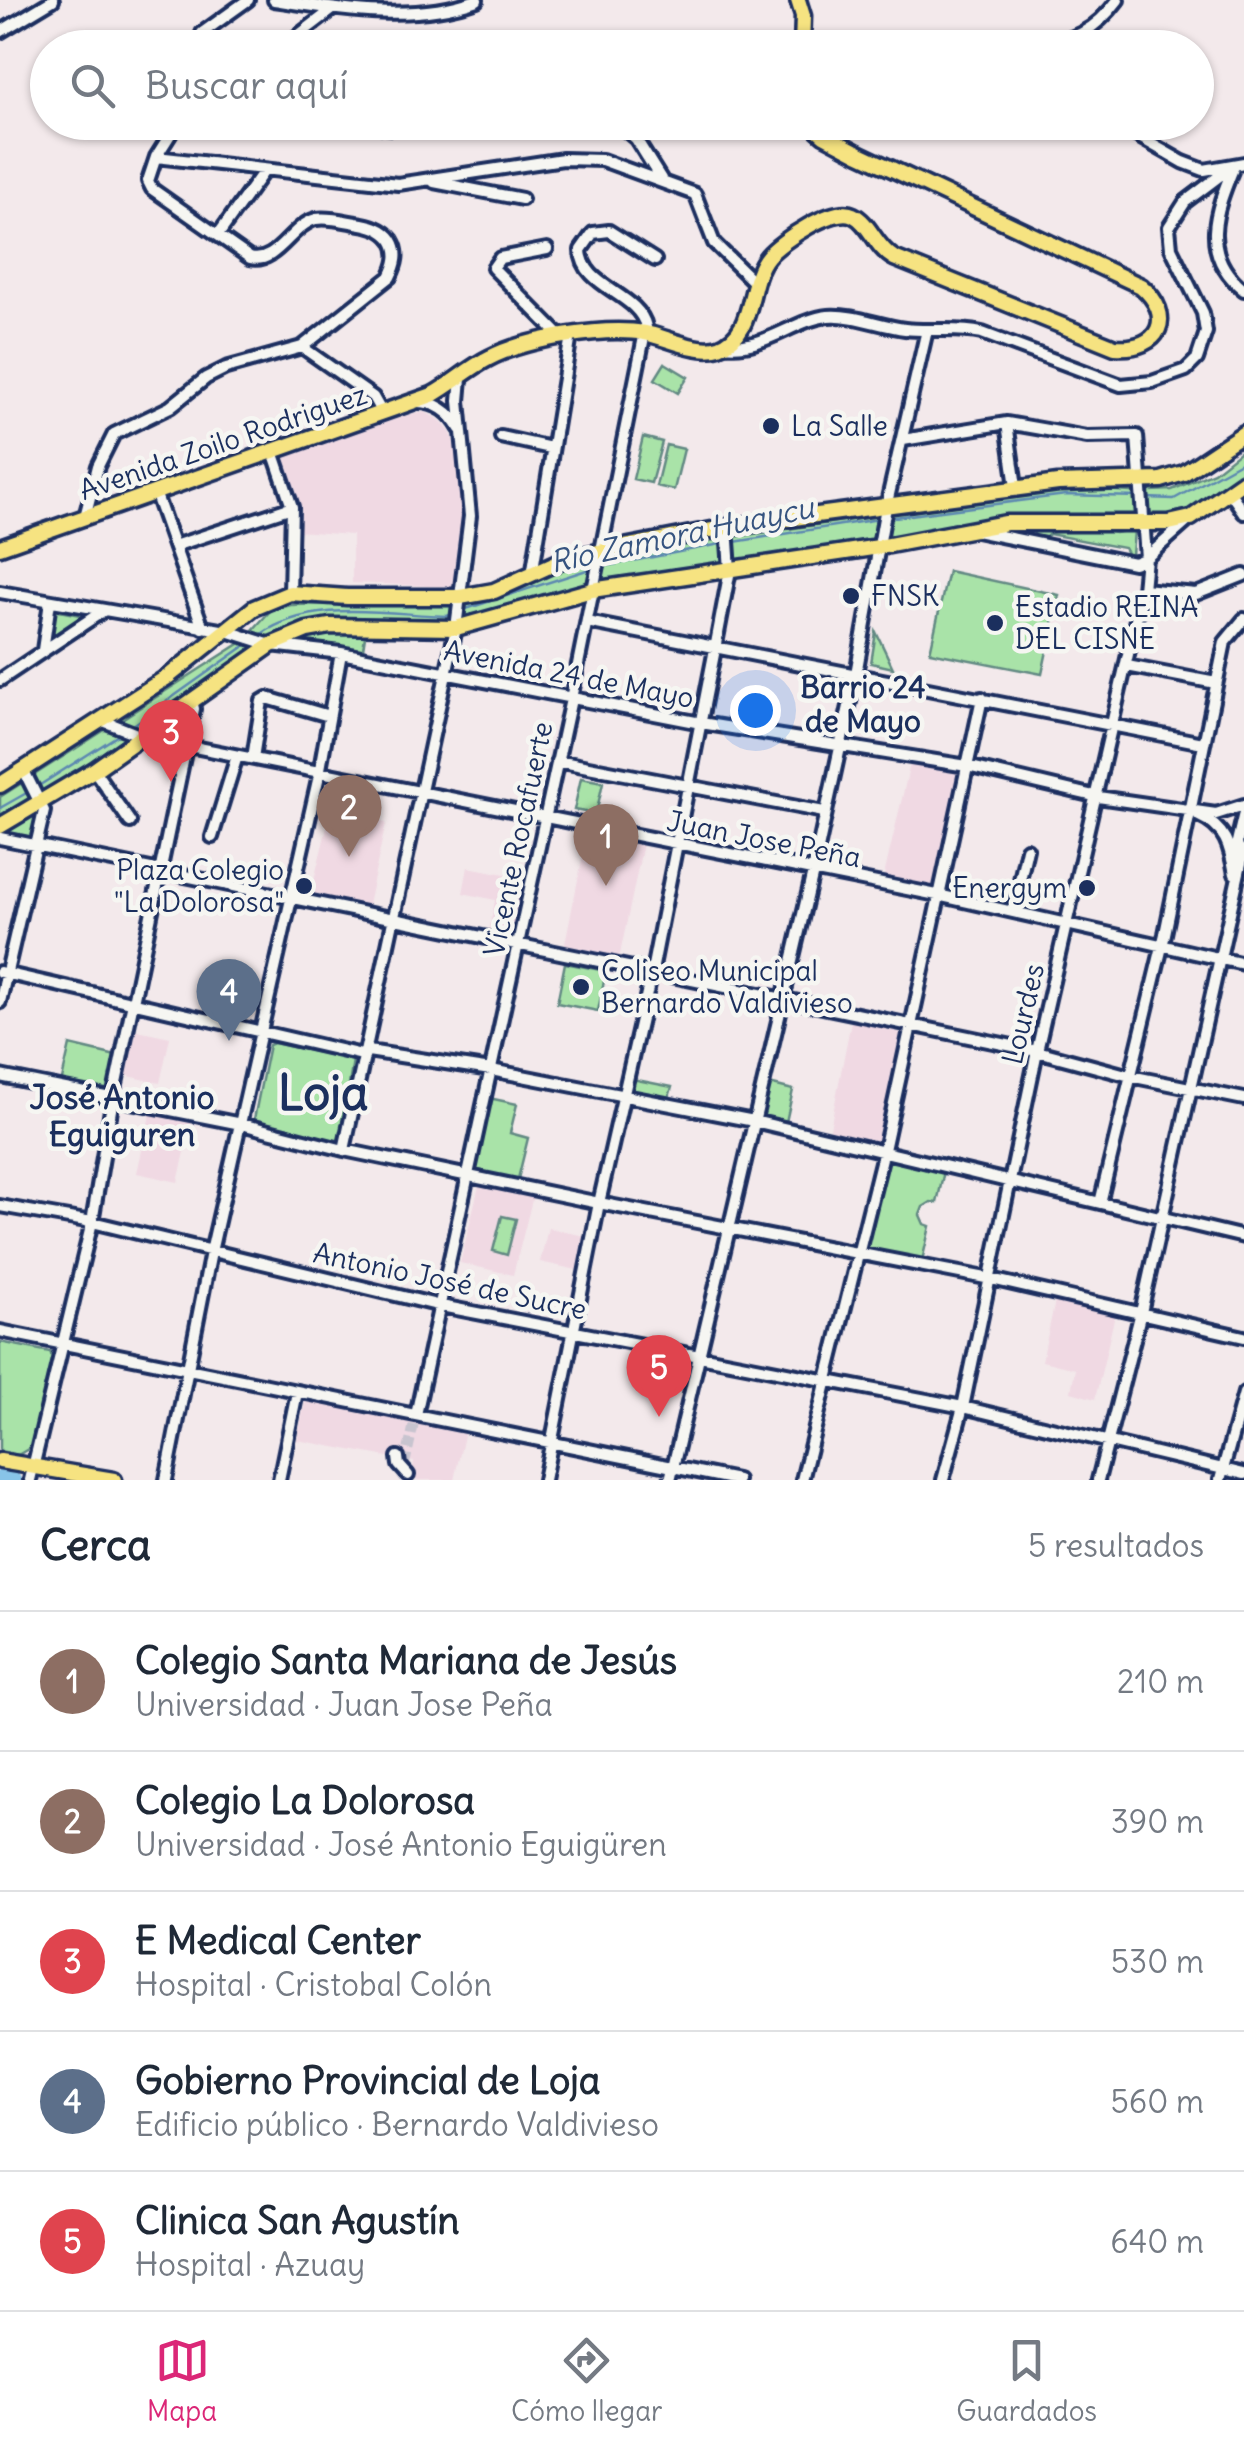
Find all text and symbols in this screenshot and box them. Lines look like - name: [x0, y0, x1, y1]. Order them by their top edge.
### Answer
- search box: [30, 30, 1214, 140]
- icon: search: [65, 58, 120, 113]
- text: Buscar aquí: [145, 62, 348, 109]
- street label: Avenida Zoilo Rodriguez: [74, 376, 372, 508]
- place label: La Salle: [791, 408, 888, 444]
- marker: La Salle: [760, 415, 782, 437]
- water label: Río Zamora Huaycu: [546, 487, 819, 581]
- place label: FNSK: [871, 578, 939, 614]
- marker: FNSK: [840, 585, 862, 607]
- place label: Estadio REINA DEL CISNE: [1015, 589, 1198, 657]
- marker: Estadio REINA DEL CISNE: [984, 612, 1006, 634]
- street label: Avenida 24 de Mayo: [441, 632, 697, 716]
- district label: Barrio 24 de Mayo: [800, 668, 926, 740]
- your location: [730, 685, 781, 736]
- pin: 3: [138, 700, 204, 782]
- street label: Vicente Rocafuerte: [476, 718, 560, 960]
- pin: 2: [316, 774, 382, 857]
- street label: Juan Jose Peña: [664, 803, 864, 875]
- pin: 1: [574, 804, 638, 886]
- place label: Plaza Colegio "La Dolorosa": [114, 852, 284, 920]
- place label: Energym: [952, 870, 1067, 906]
- marker: Plaza Colegio "La Dolorosa": [293, 875, 315, 897]
- marker: Energym: [1076, 877, 1098, 899]
- place label: Coliseo Municipal Bernardo Valdivieso: [601, 953, 853, 1021]
- pin: 4: [196, 958, 262, 1041]
- street label: Lourdes: [994, 960, 1052, 1068]
- marker: Coliseo Municipal Bernardo Valdivieso: [570, 976, 592, 998]
- district label: Loja: [278, 1063, 368, 1123]
- district label: José Antonio Eguiguren: [30, 1077, 214, 1155]
- street label: Antonio José de Sucre: [310, 1234, 590, 1328]
- pin: 5: [626, 1334, 692, 1417]
- text: Cerca: [40, 1519, 151, 1571]
- text: 5 resultados: [1028, 1525, 1204, 1566]
- text: Colegio Santa Mariana de Jesús: [135, 1637, 677, 1684]
- text: 1: [66, 1661, 79, 1702]
- text: 210 m: [1117, 1661, 1204, 1702]
- text: Universidad · Juan Jose Peña: [135, 1684, 553, 1725]
- text: Colegio La Dolorosa: [135, 1777, 475, 1824]
- text: 2: [64, 1801, 81, 1842]
- text: 390 m: [1111, 1801, 1204, 1842]
- text: Universidad · José Antonio Eguigüren: [135, 1824, 667, 1865]
- text: E Medical Center: [135, 1917, 421, 1964]
- text: 3: [63, 1941, 82, 1982]
- text: 530 m: [1111, 1941, 1204, 1982]
- text: Hospital · Cristobal Colón: [135, 1964, 492, 2005]
- text: Gobierno Provincial de Loja: [135, 2057, 601, 2104]
- text: 4: [63, 2081, 82, 2122]
- text: 560 m: [1110, 2081, 1204, 2122]
- text: Edificio público · Bernardo Valdivieso: [135, 2104, 659, 2145]
- text: Clinica San Agustín: [135, 2197, 460, 2244]
- text: 5: [63, 2221, 82, 2262]
- text: 640 m: [1110, 2221, 1204, 2262]
- text: Hospital · Azuay: [135, 2244, 365, 2285]
- tab: Mapa: [147, 2333, 217, 2429]
- tab: Cómo llegar: [511, 2333, 663, 2429]
- tab: Guardados: [956, 2333, 1097, 2429]

